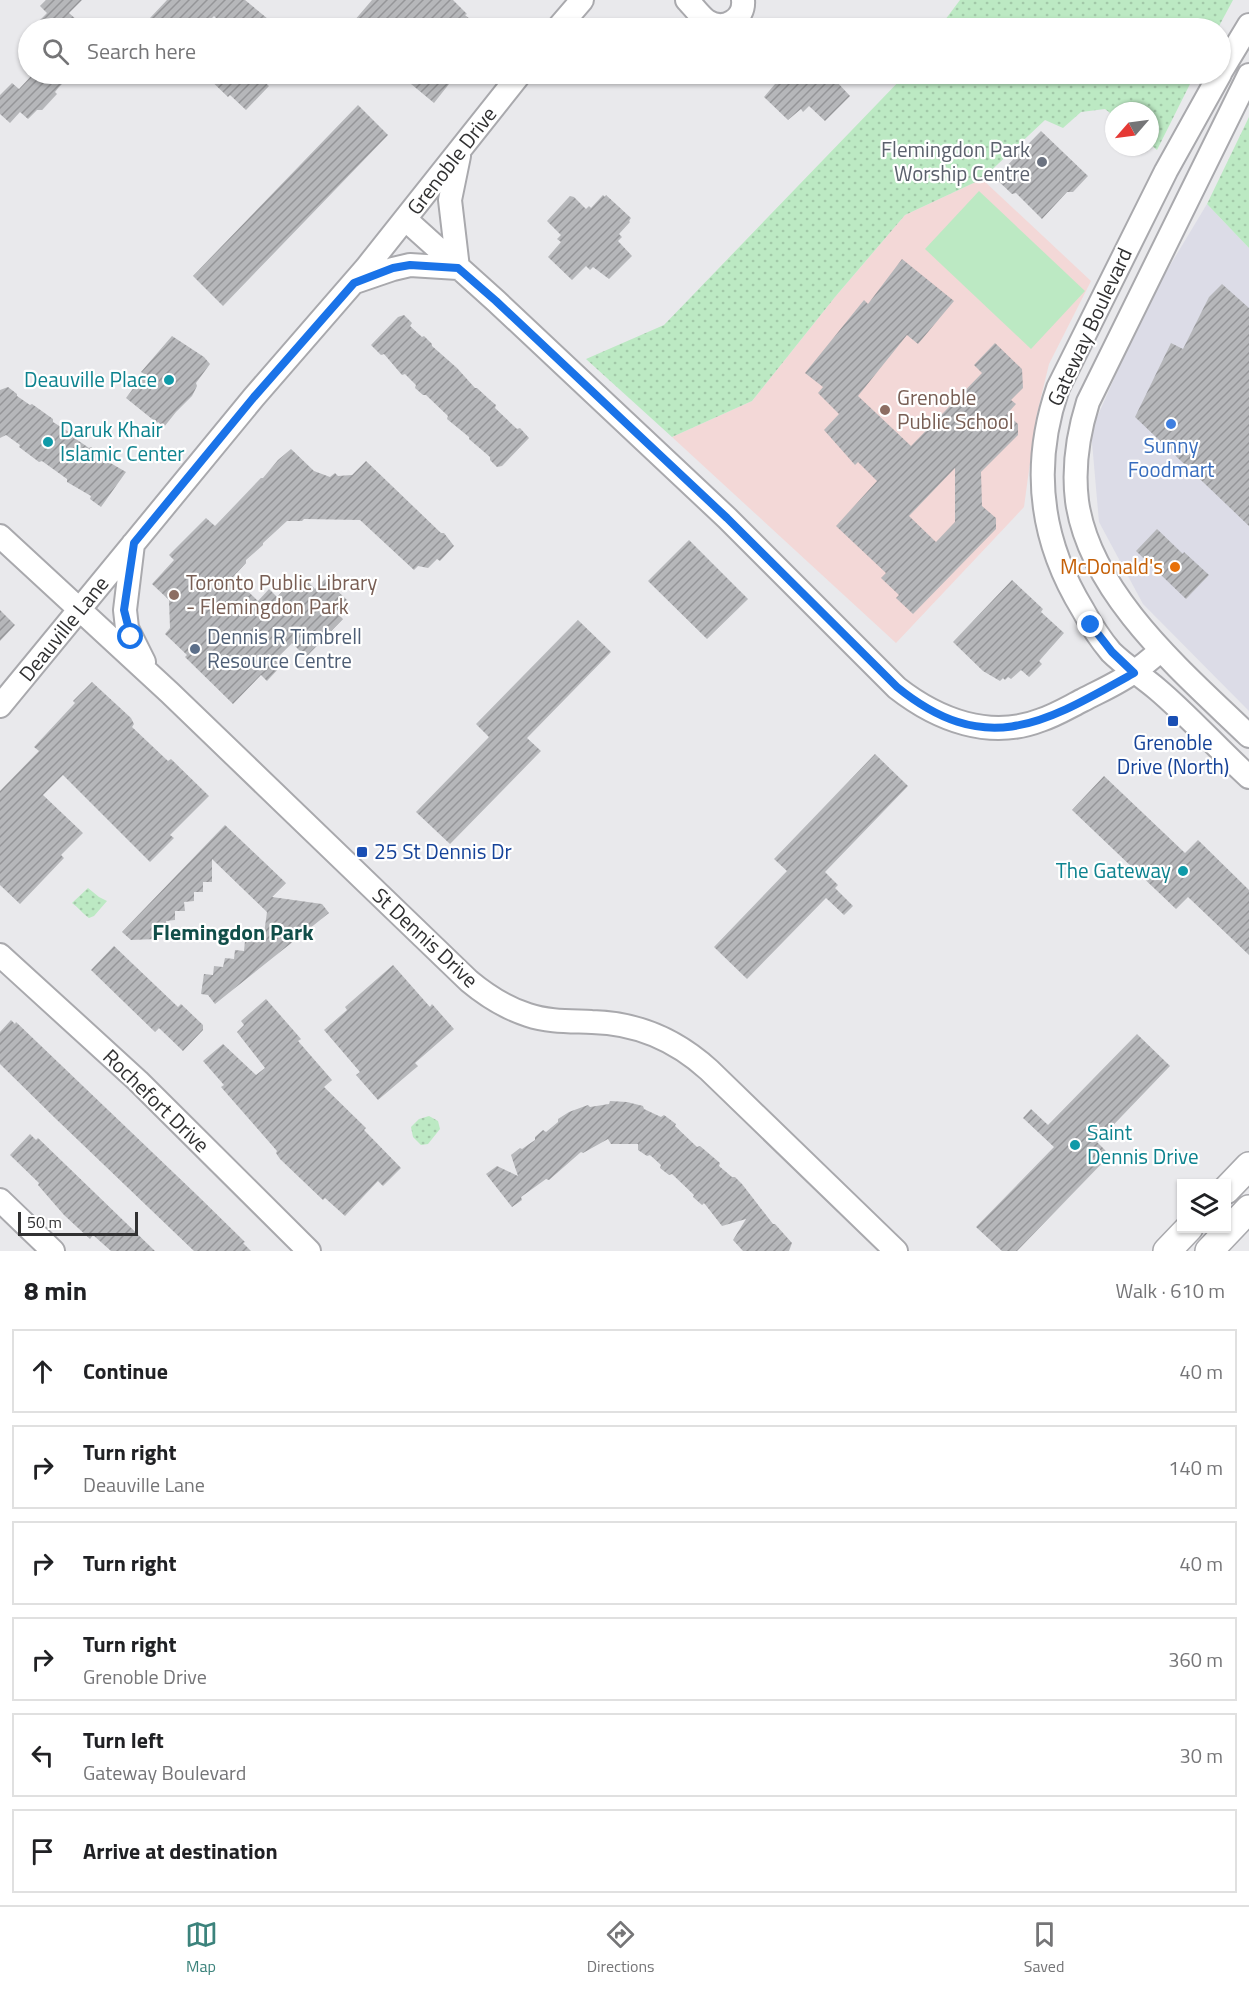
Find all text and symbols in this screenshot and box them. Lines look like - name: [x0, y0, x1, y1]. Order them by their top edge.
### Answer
- search box: [18, 18, 1231, 84]
- text: Search here: [87, 34, 196, 68]
- icon: search: [39, 35, 72, 68]
- street label: Grenoble Drive: [399, 99, 504, 221]
- north arrow: [1105, 102, 1159, 156]
- place label: Flemingdon Park Worship Centre: [881, 133, 1030, 189]
- marker: Flemingdon Park Worship Centre: [1035, 155, 1049, 169]
- street label: Gateway Boulevard: [1038, 242, 1140, 411]
- place label: Deauville Place: [24, 363, 157, 395]
- marker: Deauville Place: [162, 373, 176, 387]
- place label: Grenoble Public School: [897, 381, 1014, 437]
- marker: Grenoble Public School: [878, 403, 892, 417]
- place label: Daruk Khair Islamic Center: [60, 413, 185, 469]
- marker: Sunny Foodmart: [1164, 417, 1178, 431]
- place label: Sunny Foodmart: [1128, 429, 1215, 485]
- marker: Daruk Khair Islamic Center: [41, 435, 55, 449]
- place label: McDonald's: [1060, 550, 1163, 582]
- marker: McDonald's: [1168, 560, 1182, 574]
- place label: Toronto Public Library - Flemingdon Park: [186, 566, 377, 622]
- street label: Deauville Lane: [11, 569, 116, 688]
- marker: Toronto Public Library - Flemingdon Park: [167, 588, 181, 602]
- route end: [1077, 611, 1103, 637]
- place label: Dennis R Timbrell Resource Centre: [207, 620, 362, 676]
- route start: [117, 623, 143, 649]
- marker: Dennis R Timbrell Resource Centre: [188, 642, 202, 656]
- marker: Grenoble Drive (North): [1166, 714, 1180, 728]
- place label: Grenoble Drive (North): [1117, 726, 1229, 782]
- place label: 25 St Dennis Dr: [374, 835, 512, 867]
- marker: 25 St Dennis Dr: [355, 845, 369, 859]
- place label: The Gateway: [1056, 854, 1171, 886]
- marker: The Gateway: [1176, 864, 1190, 878]
- street label: St Dennis Drive: [365, 880, 486, 995]
- district label: Flemingdon Park: [152, 915, 314, 949]
- street label: Rochefort Drive: [96, 1041, 217, 1160]
- place label: Saint Dennis Drive: [1087, 1116, 1199, 1172]
- marker: Saint Dennis Drive: [1068, 1138, 1082, 1152]
- map controls: [1177, 1179, 1231, 1233]
- button: layers: [1177, 1179, 1231, 1233]
- scale bar: [18, 1209, 138, 1236]
- text: 50 m: [27, 1210, 62, 1234]
- text: 8 min: [24, 1271, 87, 1310]
- text: Walk · 610 m: [1116, 1275, 1225, 1306]
- text: Continue: [83, 1354, 168, 1388]
- icon: ahead: [26, 1355, 59, 1388]
- text: 40 m: [1179, 1356, 1223, 1387]
- text: Turn right: [83, 1435, 177, 1469]
- icon: right: [26, 1451, 59, 1484]
- text: 140 m: [1168, 1452, 1223, 1483]
- text: Deauville Lane: [83, 1469, 205, 1500]
- text: Turn right: [83, 1546, 177, 1580]
- icon: right: [26, 1547, 59, 1580]
- text: 40 m: [1179, 1548, 1223, 1579]
- text: Turn right: [83, 1627, 177, 1661]
- icon: right: [26, 1643, 59, 1676]
- text: 360 m: [1168, 1644, 1223, 1675]
- text: Grenoble Drive: [83, 1661, 207, 1692]
- text: Turn left: [83, 1723, 164, 1757]
- icon: left: [26, 1739, 59, 1772]
- text: 30 m: [1179, 1740, 1223, 1771]
- text: Gateway Boulevard: [83, 1757, 246, 1788]
- text: Arrive at destination: [83, 1834, 278, 1868]
- icon: arrive: [26, 1835, 59, 1868]
- tab: Map: [185, 1918, 218, 1978]
- tab: Directions: [587, 1918, 655, 1978]
- tab: Saved: [1024, 1918, 1064, 1978]

